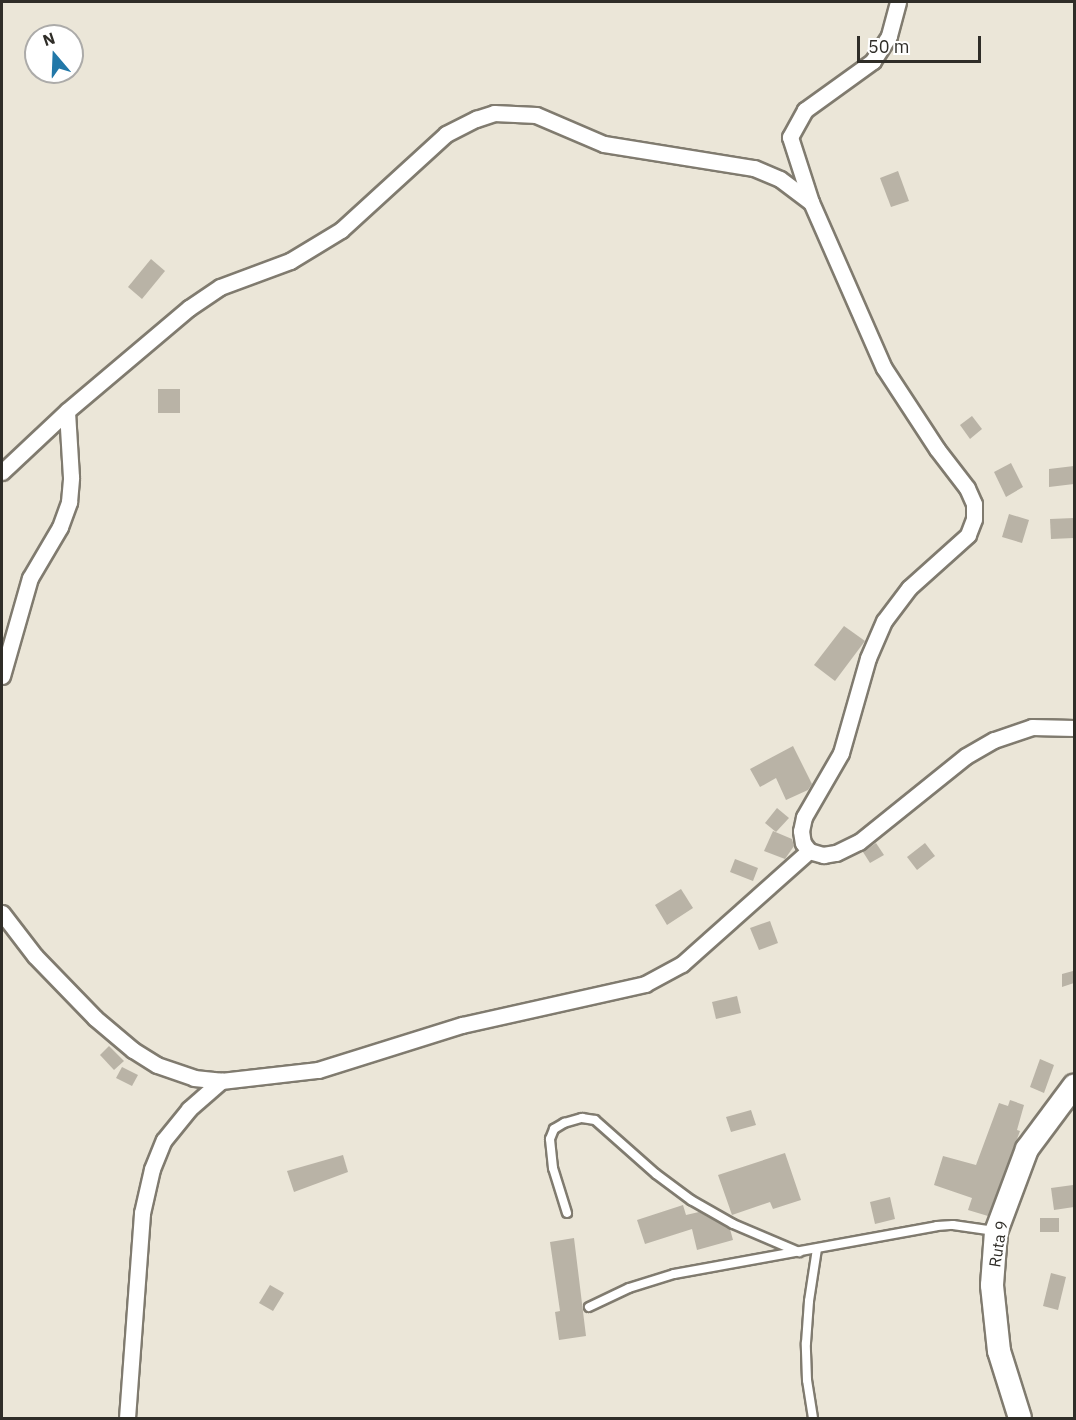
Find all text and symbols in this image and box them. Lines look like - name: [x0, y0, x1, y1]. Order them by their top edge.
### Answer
- north arrow: [24, 24, 84, 84]
- scale bar: [860, 24, 984, 62]
- text: N: [40, 28, 58, 50]
- text: 50 m: [868, 35, 910, 58]
- street label: Ruta 9: [985, 1219, 1011, 1269]

